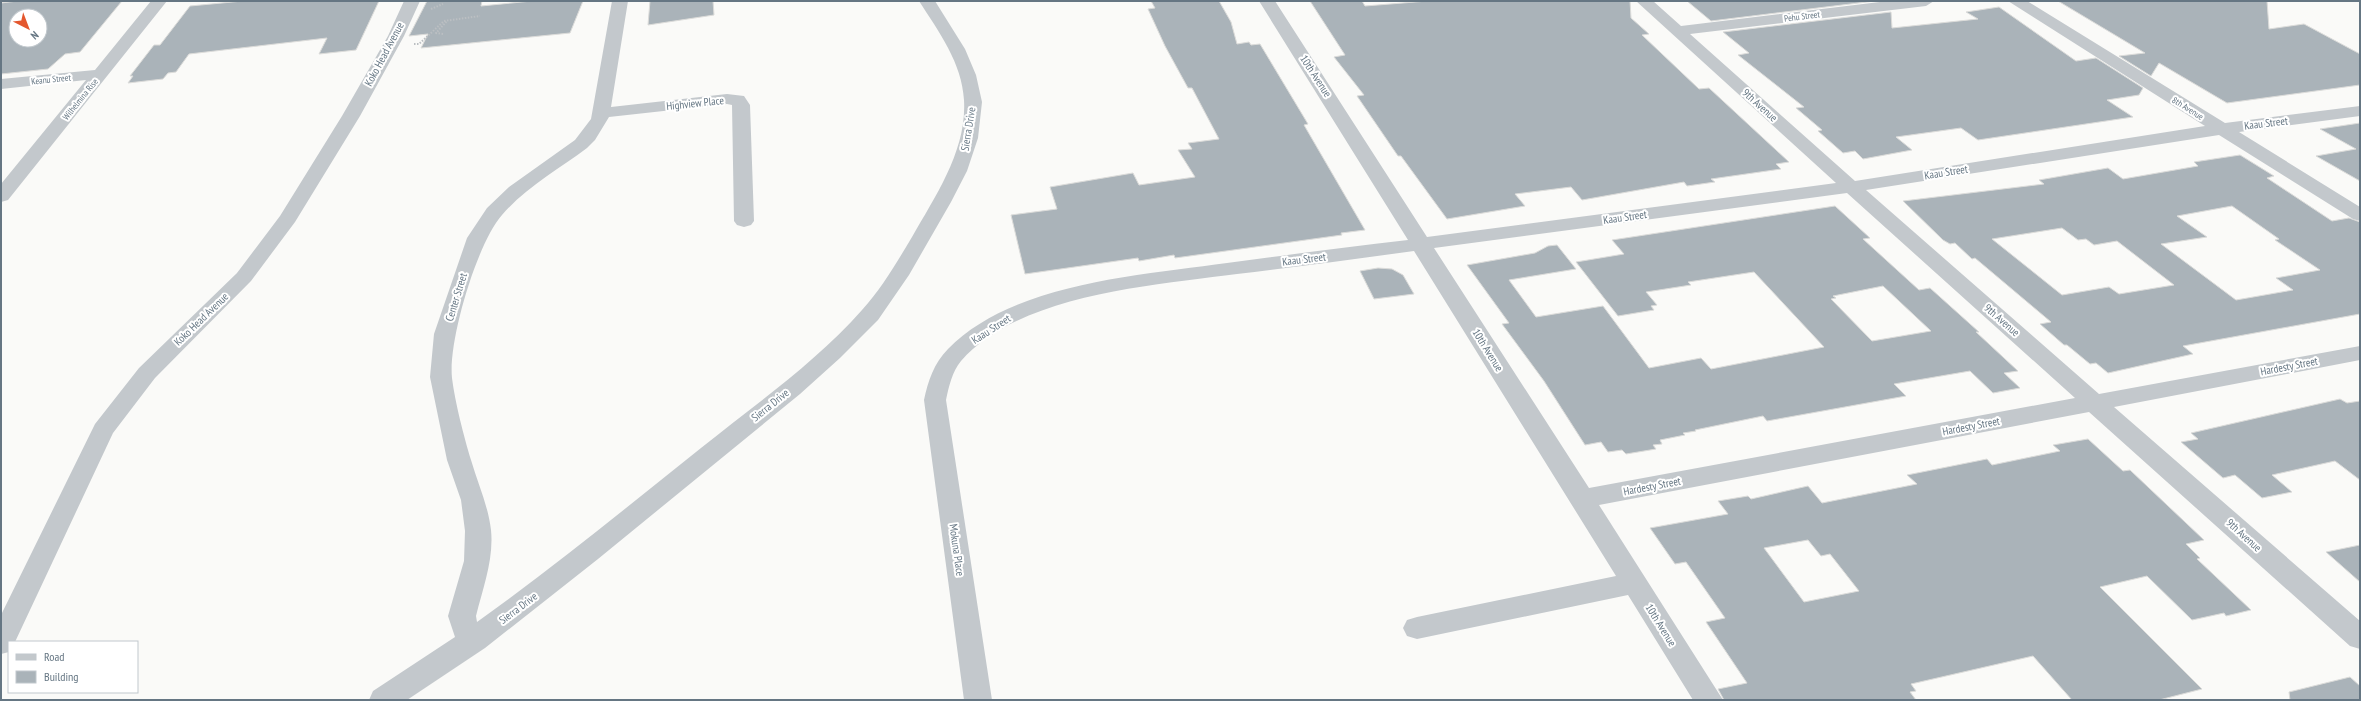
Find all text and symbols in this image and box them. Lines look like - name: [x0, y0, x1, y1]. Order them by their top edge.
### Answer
- north arrow: [8, 8, 48, 48]
- street label: Pehu Street: [1784, 8, 1821, 24]
- street label: Koko Head Avenue: [361, 19, 407, 88]
- text: N: [28, 28, 42, 43]
- street label: 10th Avenue: [1297, 52, 1335, 100]
- street label: Keanu Street: [31, 71, 72, 87]
- street label: Wilhelmina Rise: [60, 76, 100, 122]
- street label: 9th Avenue: [1739, 86, 1781, 125]
- street label: Highview Place: [666, 93, 725, 113]
- street label: 8th Avenue: [2170, 94, 2206, 122]
- street label: Sierra Drive: [958, 106, 978, 152]
- street label: Kaau Street: [2243, 113, 2289, 133]
- street label: Kaau Street: [1923, 162, 1969, 182]
- street label: Kaau Street: [1602, 207, 1648, 227]
- street label: Kaau Street: [1281, 249, 1327, 269]
- street label: Center Street: [442, 271, 470, 323]
- street label: Koko Head Avenue: [171, 289, 232, 349]
- street label: 9th Avenue: [1981, 301, 2023, 340]
- street label: Kaau Street: [969, 311, 1013, 347]
- street label: 10th Avenue: [1469, 326, 1507, 374]
- street label: Hardesty Street: [2259, 354, 2319, 378]
- street label: Sierra Drive: [748, 385, 792, 424]
- street label: Hardesty Street: [1941, 414, 2001, 438]
- street label: Hardesty Street: [1622, 474, 1682, 498]
- street label: 9th Avenue: [2223, 516, 2265, 555]
- street label: Mokuna Place: [946, 523, 968, 577]
- street label: Sierra Drive: [496, 589, 540, 627]
- street label: 10th Avenue: [1642, 601, 1680, 649]
- legend: [8, 641, 138, 693]
- text: Road: [44, 649, 64, 664]
- text: Building: [44, 669, 79, 684]

